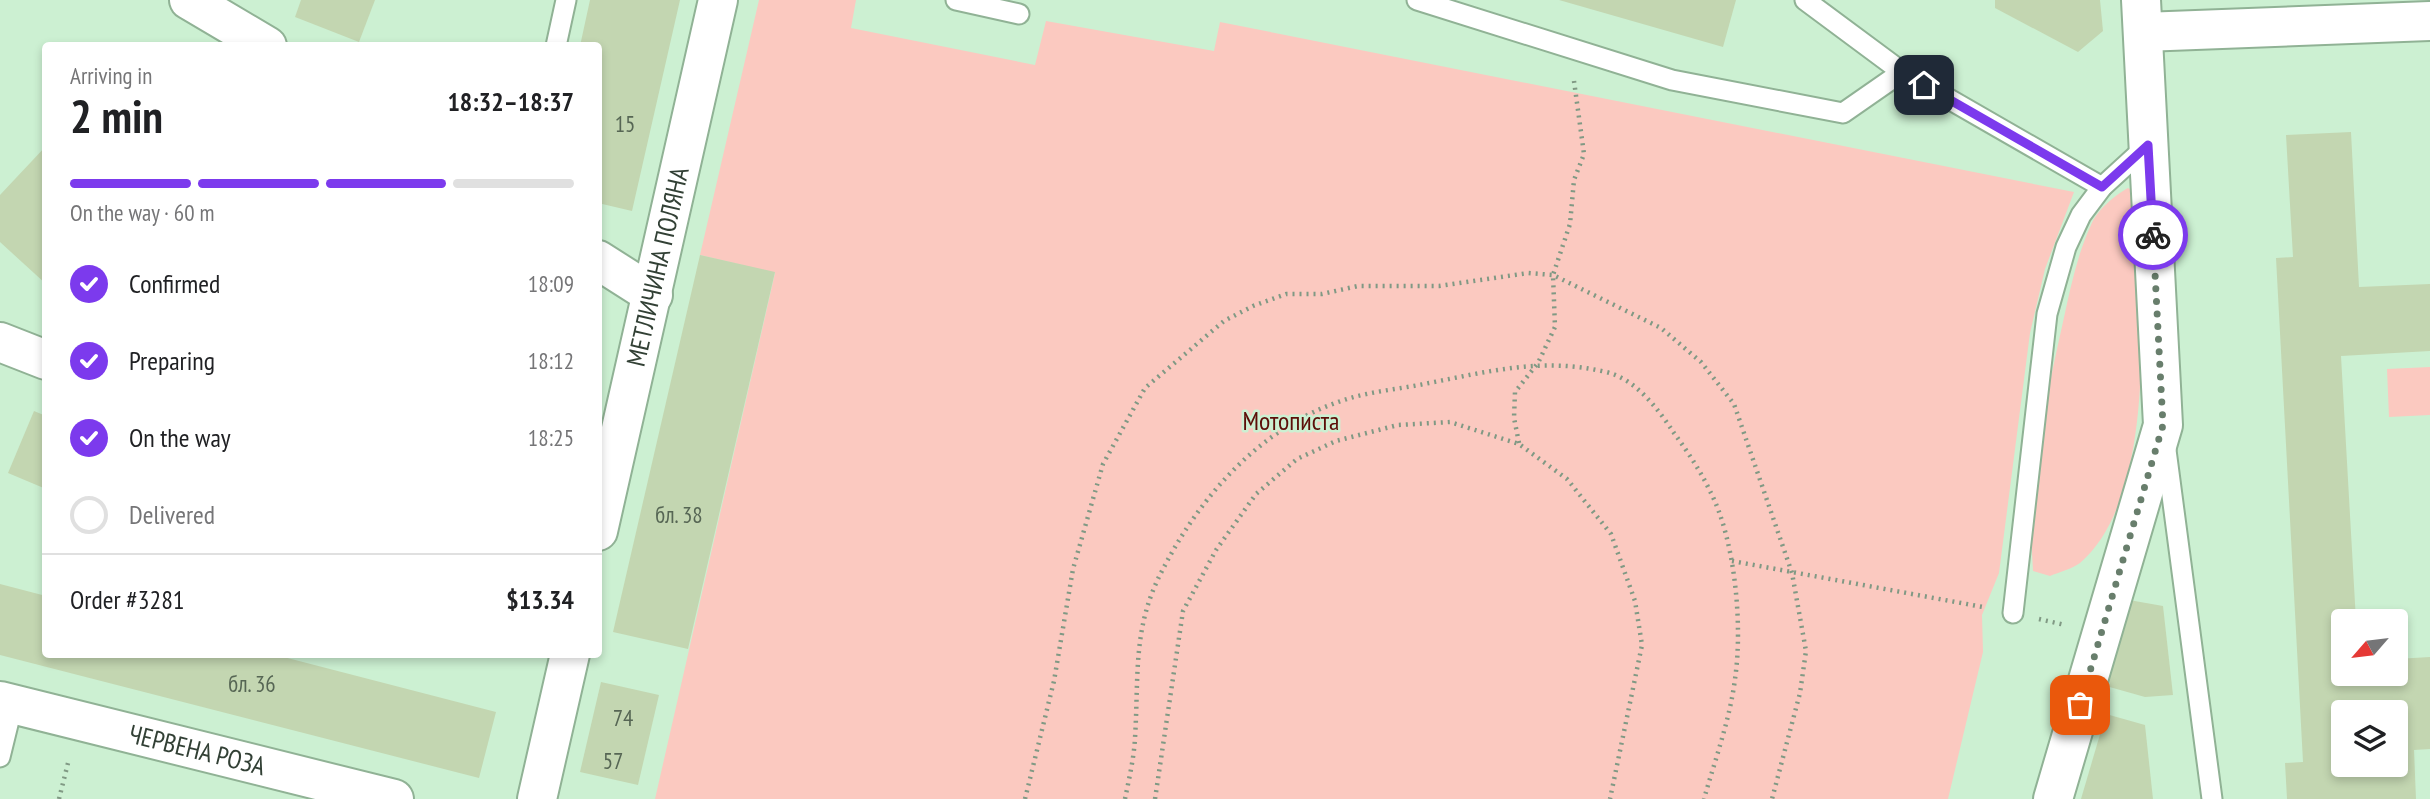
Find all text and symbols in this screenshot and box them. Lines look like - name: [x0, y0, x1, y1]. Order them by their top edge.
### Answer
- pin: [1894, 55, 1954, 115]
- text: Arriving in: [70, 61, 152, 90]
- icon: home: [1905, 66, 1943, 104]
- text: 18:32–18:37: [447, 85, 574, 118]
- text: 2 min: [70, 86, 163, 146]
- house number: 15: [615, 109, 635, 138]
- street label: МЕТЛИЧИНА ПОЛЯНА: [619, 163, 696, 369]
- text: On the way · 60 m: [70, 198, 214, 227]
- courier: [2118, 200, 2188, 270]
- icon: bike: [2134, 216, 2172, 254]
- icon: check: [70, 265, 108, 303]
- text: Confirmed: [129, 267, 220, 300]
- text: 18:09: [528, 269, 574, 298]
- icon: check: [70, 342, 108, 380]
- text: Preparing: [129, 344, 215, 377]
- text: 18:12: [528, 346, 574, 375]
- park label: Мотописта: [1242, 404, 1340, 437]
- icon: check: [70, 419, 108, 457]
- text: On the way: [129, 421, 231, 454]
- text: 18:25: [528, 423, 574, 452]
- text: Delivered: [129, 498, 215, 531]
- house number: бл. 38: [655, 500, 703, 529]
- text: Order #3281: [70, 583, 185, 616]
- text: $13.34: [506, 583, 574, 616]
- north arrow: [2331, 609, 2408, 686]
- map controls: [2331, 609, 2408, 777]
- house number: бл. 36: [228, 669, 276, 698]
- pin: [2050, 675, 2110, 735]
- icon: bag: [2061, 686, 2099, 724]
- button: layers: [2331, 700, 2408, 777]
- house number: 74: [613, 703, 633, 732]
- street label: ЧЕРВЕНА РОЗА: [126, 717, 269, 782]
- house number: 57: [603, 746, 623, 775]

